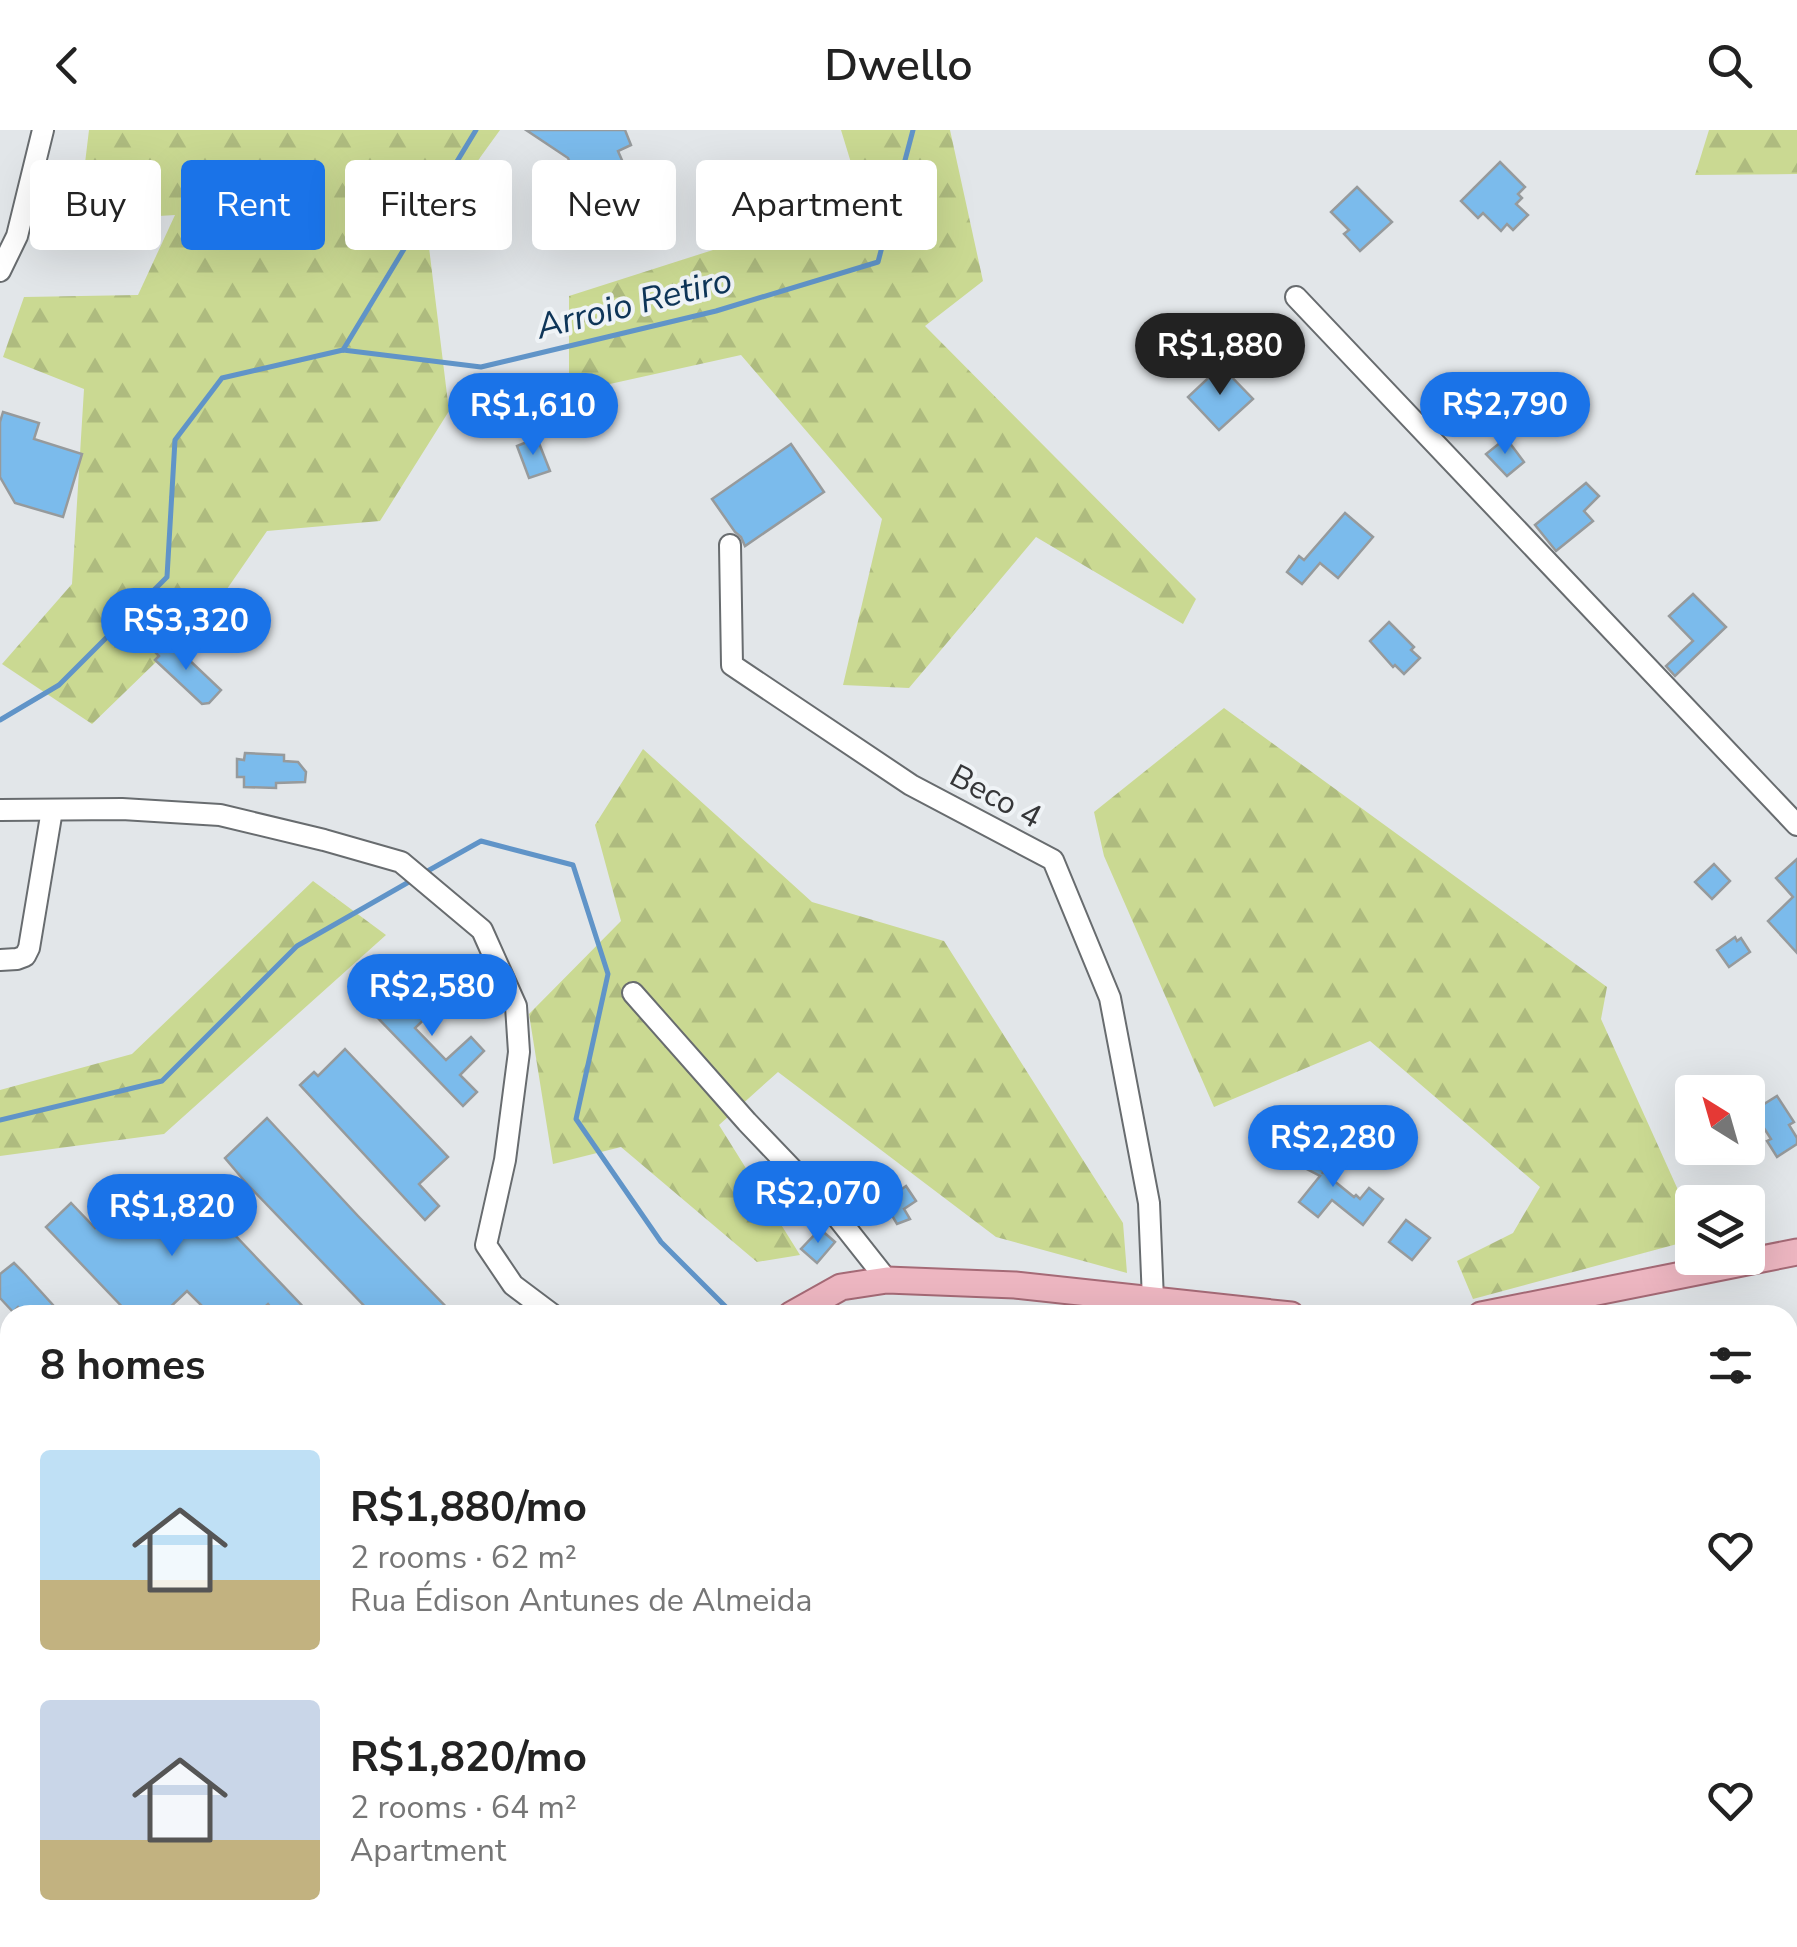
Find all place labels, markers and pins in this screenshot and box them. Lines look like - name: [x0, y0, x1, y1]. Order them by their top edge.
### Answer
- pin: R$1,880: [1128, 313, 1312, 398]
- pin: R$2,790: [1413, 372, 1597, 457]
- pin: R$1,610: [441, 373, 625, 458]
- pin: R$3,320: [94, 588, 278, 673]
- pin: R$2,580: [340, 954, 524, 1039]
- pin: R$2,280: [1241, 1105, 1425, 1190]
- pin: R$2,070: [726, 1161, 910, 1246]
- pin: R$1,820: [80, 1174, 264, 1259]

